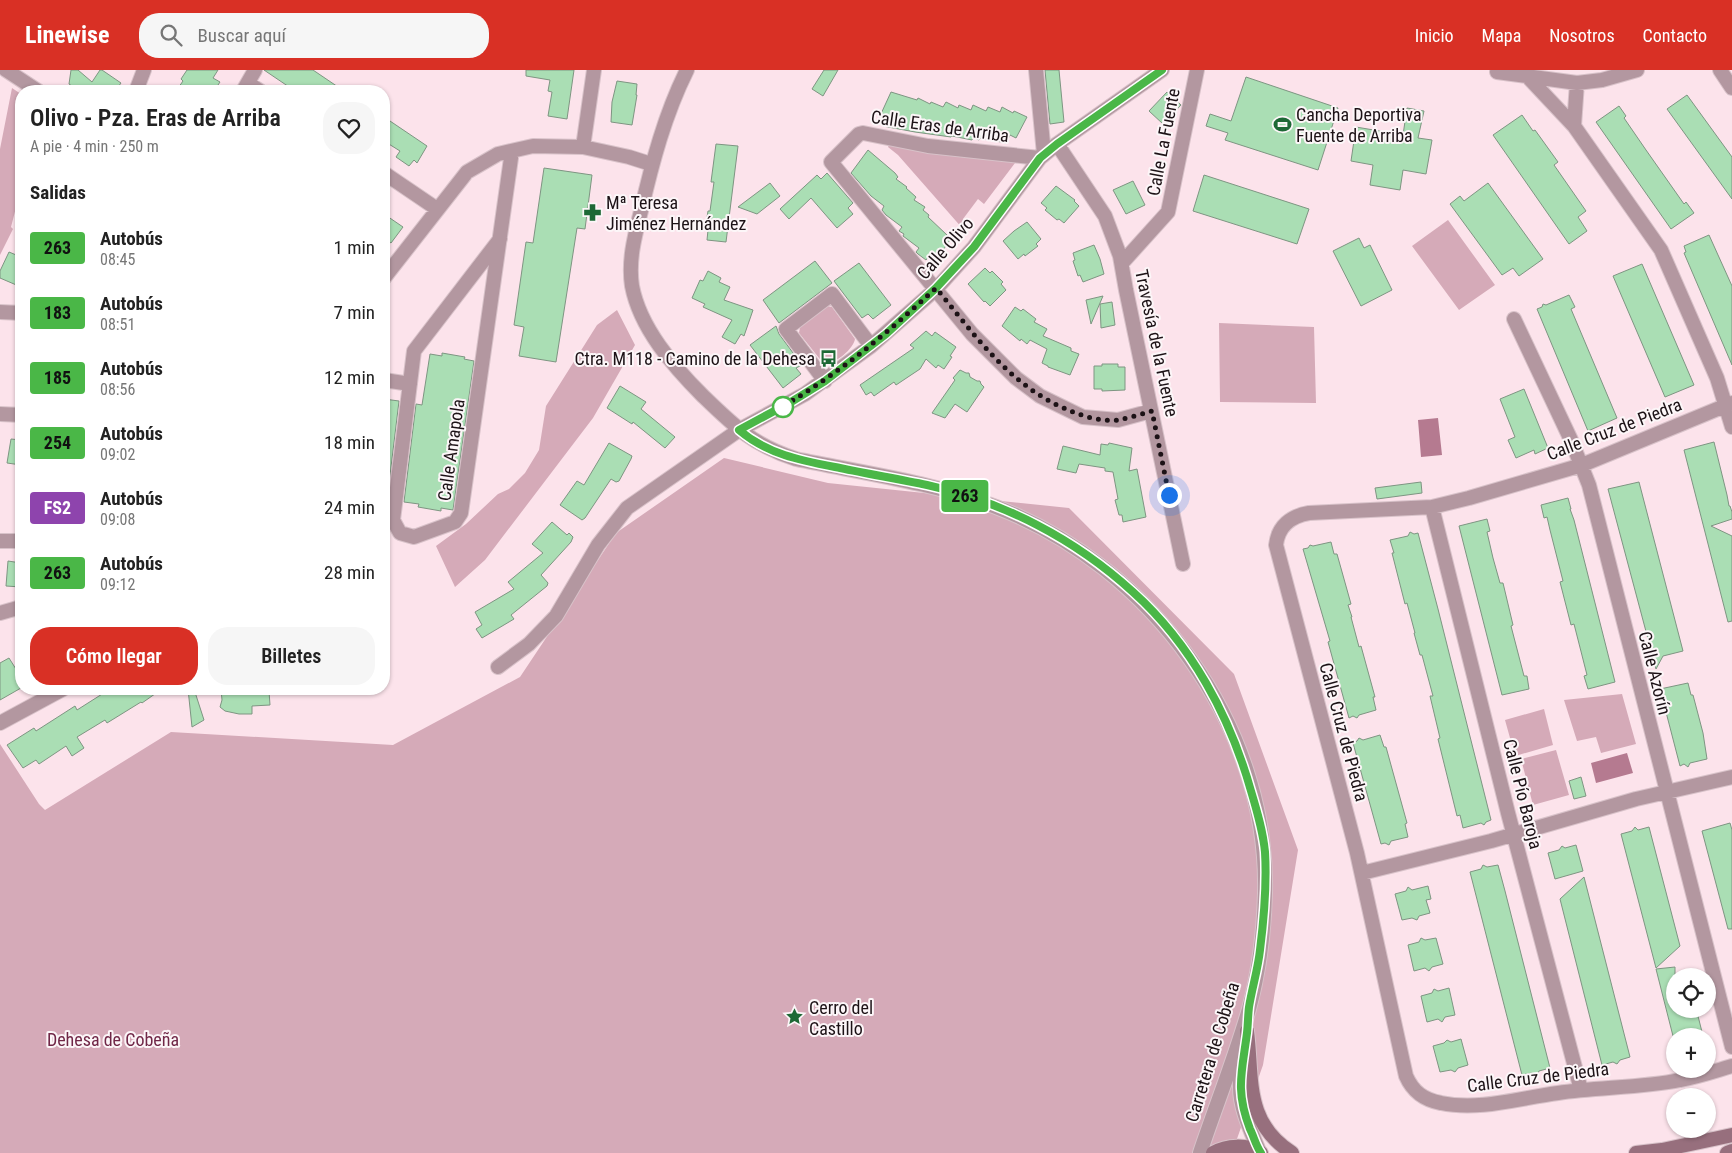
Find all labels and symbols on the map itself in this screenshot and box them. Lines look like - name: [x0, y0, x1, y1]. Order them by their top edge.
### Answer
- street label: Calle La Fuente: [1142, 86, 1184, 198]
- place label: Cancha Deportiva Fuente de Arriba: [1296, 104, 1422, 146]
- street label: Calle Eras de Arriba: [870, 106, 1010, 146]
- sports icon: Cancha Deportiva Fuente de Arriba: [1272, 114, 1292, 134]
- place label: Mª Teresa Jiménez Hernández: [606, 192, 747, 234]
- pharmacy icon: Mª Teresa Jiménez Hernández: [582, 202, 602, 222]
- street label: Calle Olivo: [912, 213, 978, 283]
- street label: Travesía de la Fuente: [1131, 267, 1183, 419]
- place label: Ctra. M118 - Camino de la Dehesa: [574, 348, 815, 369]
- bus stop icon: Ctra. M118 - Camino de la Dehesa: [819, 348, 839, 368]
- street label: Calle Cruz de Piedra: [1544, 394, 1684, 464]
- unlabelled marker: [772, 396, 794, 418]
- street label: Calle Amapola: [433, 398, 469, 502]
- line badge: 263: [936, 480, 994, 512]
- your location: [1157, 483, 1182, 508]
- street label: Calle Azorín: [1634, 629, 1676, 717]
- street label: Calle Cruz de Piedra: [1315, 660, 1373, 804]
- street label: Calle Pío Baroja: [1499, 737, 1547, 851]
- street label: Carretera de Cobeña: [1181, 980, 1243, 1124]
- place label: Cerro del Castillo: [809, 997, 873, 1039]
- place icon: Cerro del Castillo: [785, 1007, 805, 1027]
- park label: Dehesa de Cobeña: [47, 1029, 179, 1050]
- street label: Calle Cruz de Piedra: [1466, 1058, 1610, 1096]

